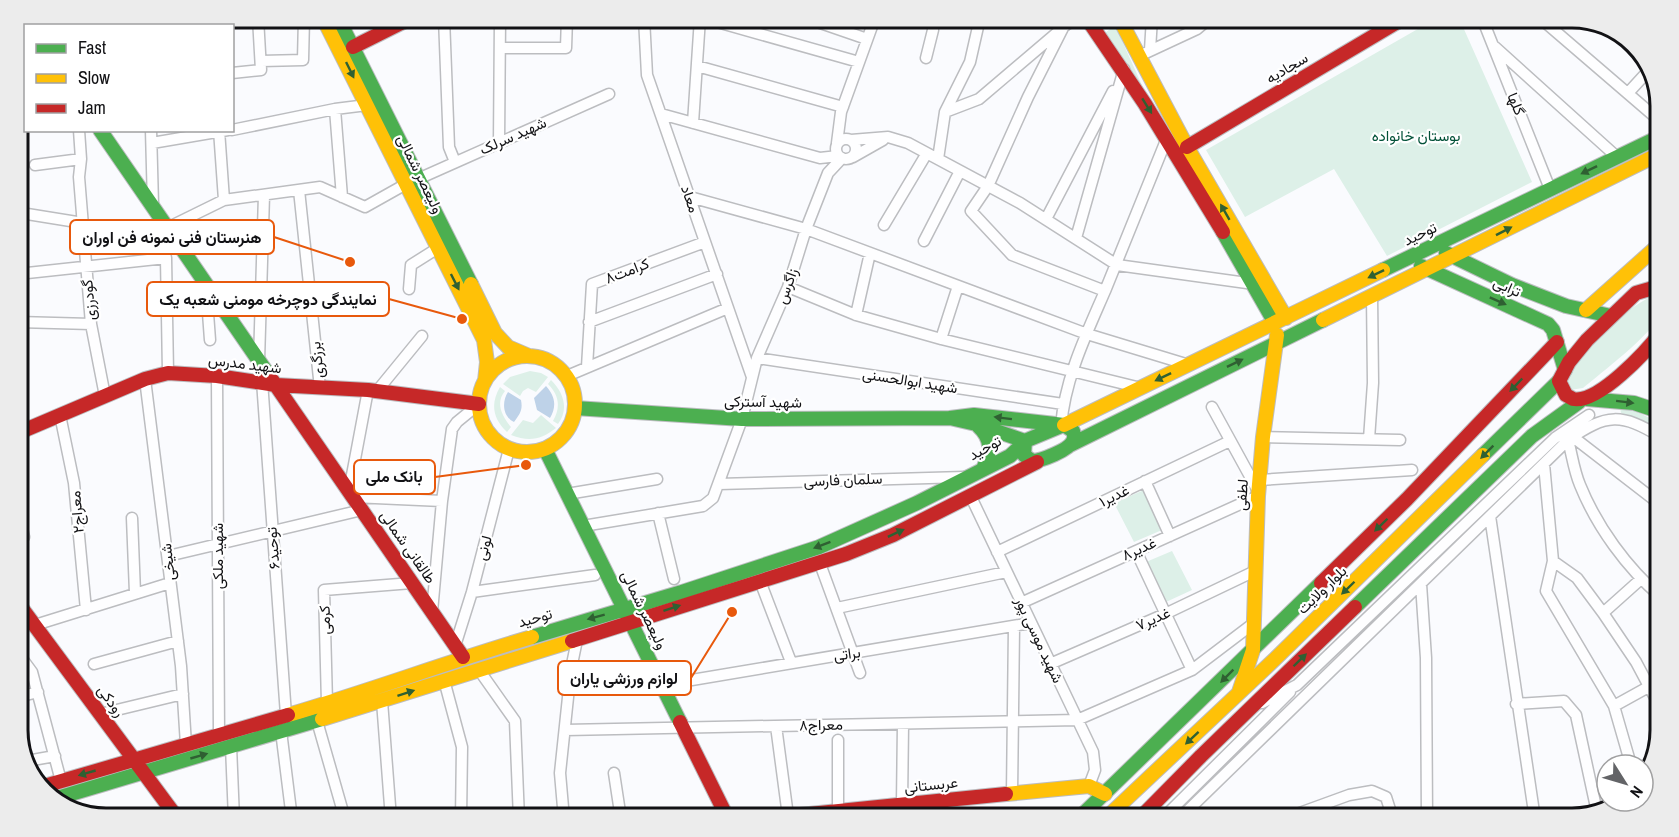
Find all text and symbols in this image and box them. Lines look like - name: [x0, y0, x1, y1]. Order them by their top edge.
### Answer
- legend: [24, 24, 234, 132]
- text: Fast: [78, 35, 106, 60]
- street label: سجادیه: [1262, 47, 1312, 88]
- one-way arrow: [345, 62, 354, 79]
- text: Slow: [78, 65, 110, 90]
- street label: گلها: [1502, 89, 1531, 119]
- text: Jam: [78, 95, 106, 120]
- one-way arrow: [1142, 98, 1153, 114]
- street label: شهید سرلک: [476, 111, 550, 160]
- park label: بوستان خانواده: [1372, 125, 1460, 146]
- street label: ولیعصر شمالی: [392, 131, 449, 217]
- one-way arrow: [1581, 166, 1598, 175]
- street label: معاد: [676, 182, 705, 215]
- one-way arrow: [1220, 204, 1230, 221]
- street label: توحید: [1400, 216, 1440, 251]
- callout: هنرستان فنی نمونه فن اوران: [70, 220, 274, 254]
- text: هنرستان فنی نمونه فن اوران: [82, 226, 262, 248]
- one-way arrow: [1496, 226, 1513, 236]
- street label: کرامت۸: [602, 252, 652, 289]
- street label: زاگرس: [770, 265, 803, 307]
- one-way arrow: [1368, 269, 1385, 278]
- street label: ترابی: [1490, 271, 1525, 302]
- one-way arrow: [451, 274, 460, 291]
- street label: گودرزی: [76, 278, 101, 321]
- callout: نمایندگی دوچرخه مومنی شعبه یک: [147, 282, 389, 316]
- text: نمایندگی دوچرخه مومنی شعبه یک: [159, 288, 377, 311]
- one-way arrow: [1490, 297, 1507, 306]
- street label: برزگری: [304, 341, 329, 379]
- street label: شهید مدرس: [207, 349, 283, 378]
- one-way arrow: [1226, 359, 1243, 368]
- street label: شهید ابوالحسنی: [861, 363, 959, 398]
- one-way arrow: [1154, 373, 1171, 382]
- one-way arrow: [1510, 377, 1524, 391]
- street label: شهید آسترکی: [724, 390, 802, 413]
- one-way arrow: [1615, 397, 1634, 406]
- one-way arrow: [993, 413, 1012, 423]
- street label: توحید: [964, 430, 1005, 465]
- one-way arrow: [1480, 444, 1494, 458]
- callout: بانک ملی: [354, 460, 435, 494]
- text: بانک ملی: [365, 465, 423, 487]
- street label: سلمان فارسی: [803, 468, 883, 491]
- street label: لطفی: [1230, 478, 1253, 511]
- street label: غدیر۱: [1095, 479, 1133, 512]
- street label: معراج۲: [64, 490, 90, 534]
- street label: طالقانی شمالی: [375, 506, 442, 588]
- one-way arrow: [1374, 517, 1388, 531]
- street label: شهید ملکی: [207, 523, 228, 589]
- street label: توحید۶: [261, 526, 284, 570]
- one-way arrow: [888, 529, 905, 538]
- street label: غدیر۸: [1118, 532, 1159, 565]
- street label: لونی: [470, 533, 497, 563]
- one-way arrow: [813, 541, 831, 551]
- street label: شیخی: [155, 542, 180, 582]
- street label: بلوار ولایت: [1292, 561, 1351, 619]
- street label: ولیعصر شمالی: [616, 567, 673, 653]
- one-way arrow: [1341, 581, 1355, 595]
- street label: شهید موسی پور: [1010, 592, 1069, 687]
- street label: غدیر۷: [1132, 602, 1173, 635]
- street label: توحید: [515, 603, 555, 632]
- one-way arrow: [663, 603, 681, 613]
- street label: کرمی: [314, 605, 335, 635]
- one-way arrow: [587, 613, 605, 623]
- street label: براتی: [832, 641, 862, 666]
- one-way arrow: [1293, 653, 1308, 667]
- callout: لوازم ورزشی یاران: [558, 661, 691, 695]
- text: لوازم ورزشی یاران: [570, 667, 678, 689]
- one-way arrow: [1220, 669, 1234, 683]
- street label: رودکی: [93, 680, 130, 721]
- one-way arrow: [397, 688, 415, 697]
- street label: معراج۸: [799, 714, 843, 736]
- one-way arrow: [1185, 730, 1199, 744]
- one-way arrow: [190, 751, 208, 760]
- north arrow: [1595, 753, 1655, 813]
- one-way arrow: [78, 769, 96, 778]
- street label: عربستانی: [903, 771, 959, 798]
- text: N: [1625, 782, 1649, 802]

